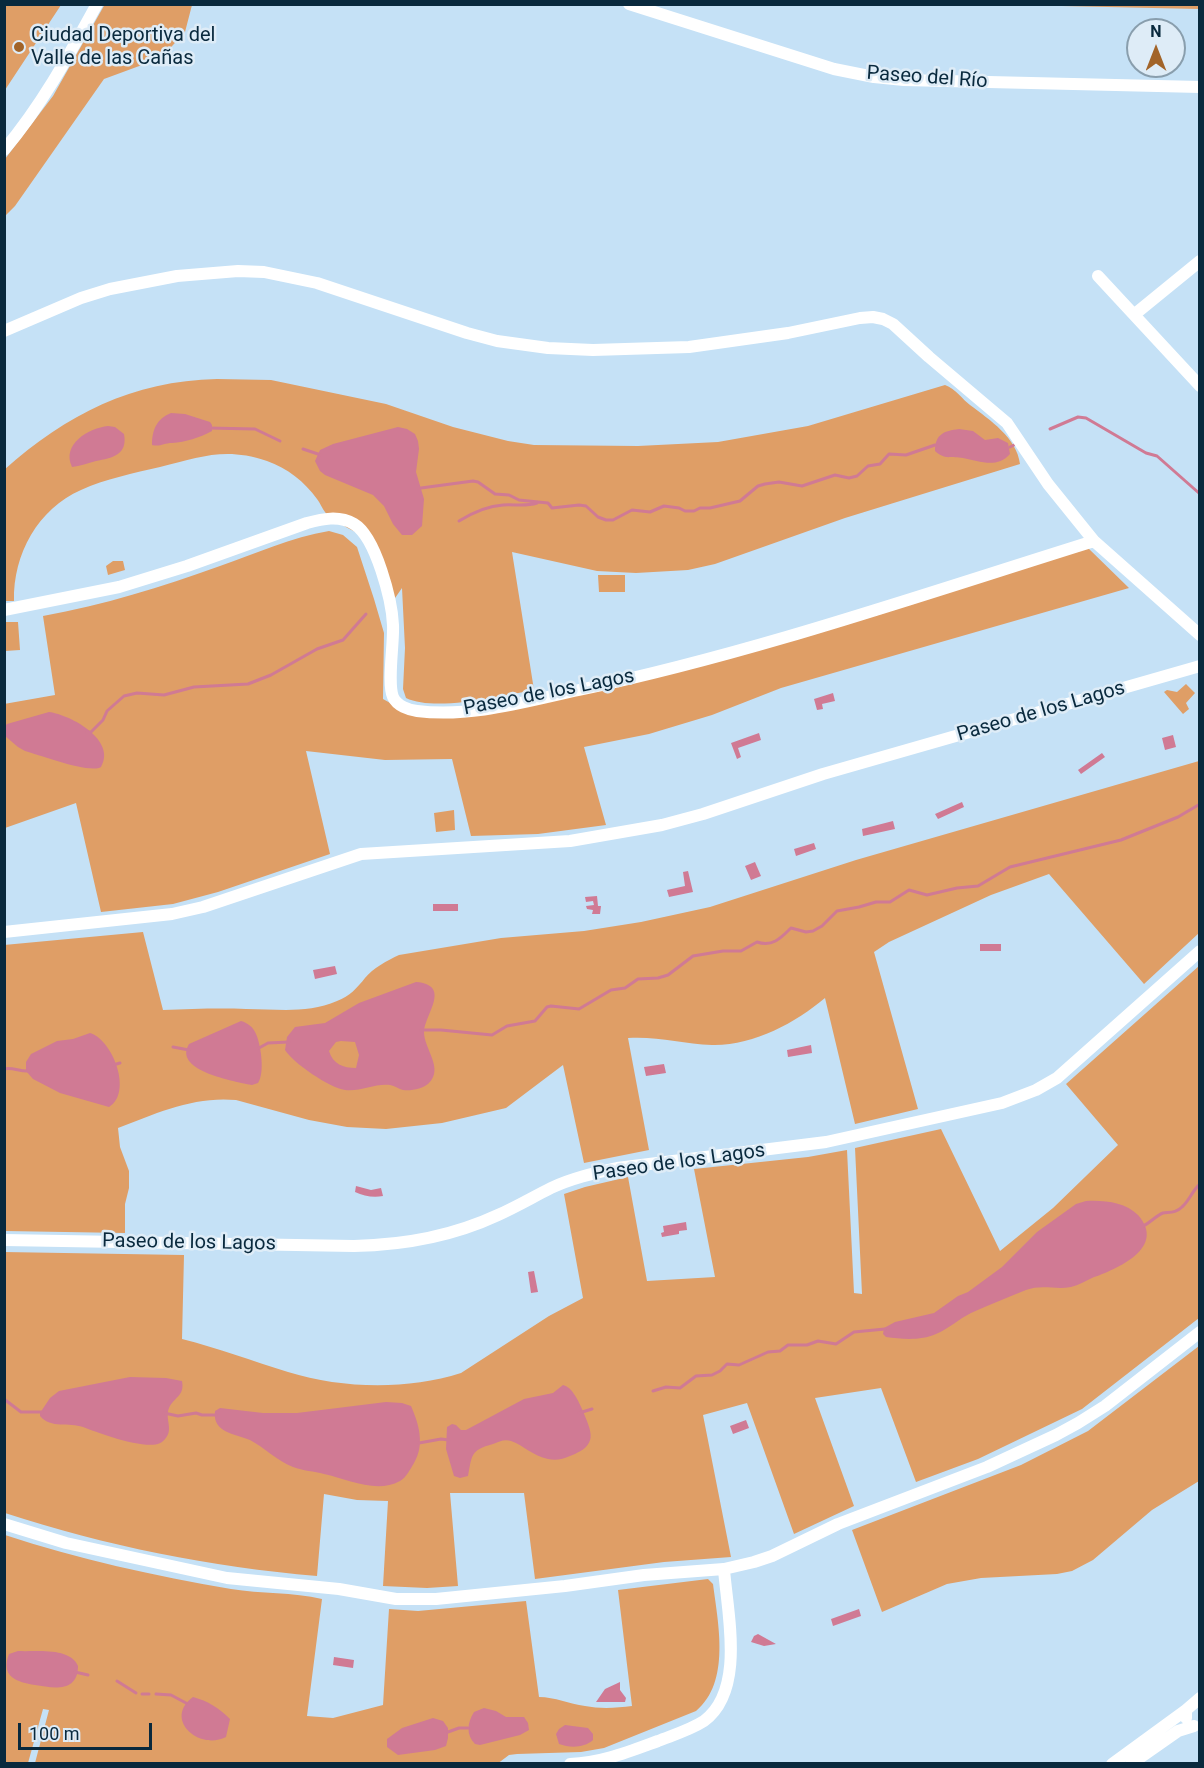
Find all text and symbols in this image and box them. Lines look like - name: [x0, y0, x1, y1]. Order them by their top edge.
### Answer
- north arrow: [1126, 18, 1186, 78]
- text: N: [1150, 22, 1162, 41]
- place label: Ciudad Deportiva del Valle de las Cañas: [31, 24, 215, 71]
- marker: Ciudad Deportiva del Valle de las Cañas: [12, 40, 26, 54]
- street label: Paseo del Río: [866, 62, 988, 94]
- street label: Paseo de los Lagos: [461, 665, 637, 721]
- street label: Paseo de los Lagos: [954, 677, 1128, 747]
- street label: Paseo de los Lagos: [591, 1139, 767, 1187]
- street label: Paseo de los Lagos: [102, 1229, 276, 1257]
- scale bar: [21, 1711, 154, 1749]
- text: 100 m: [29, 1723, 80, 1744]

